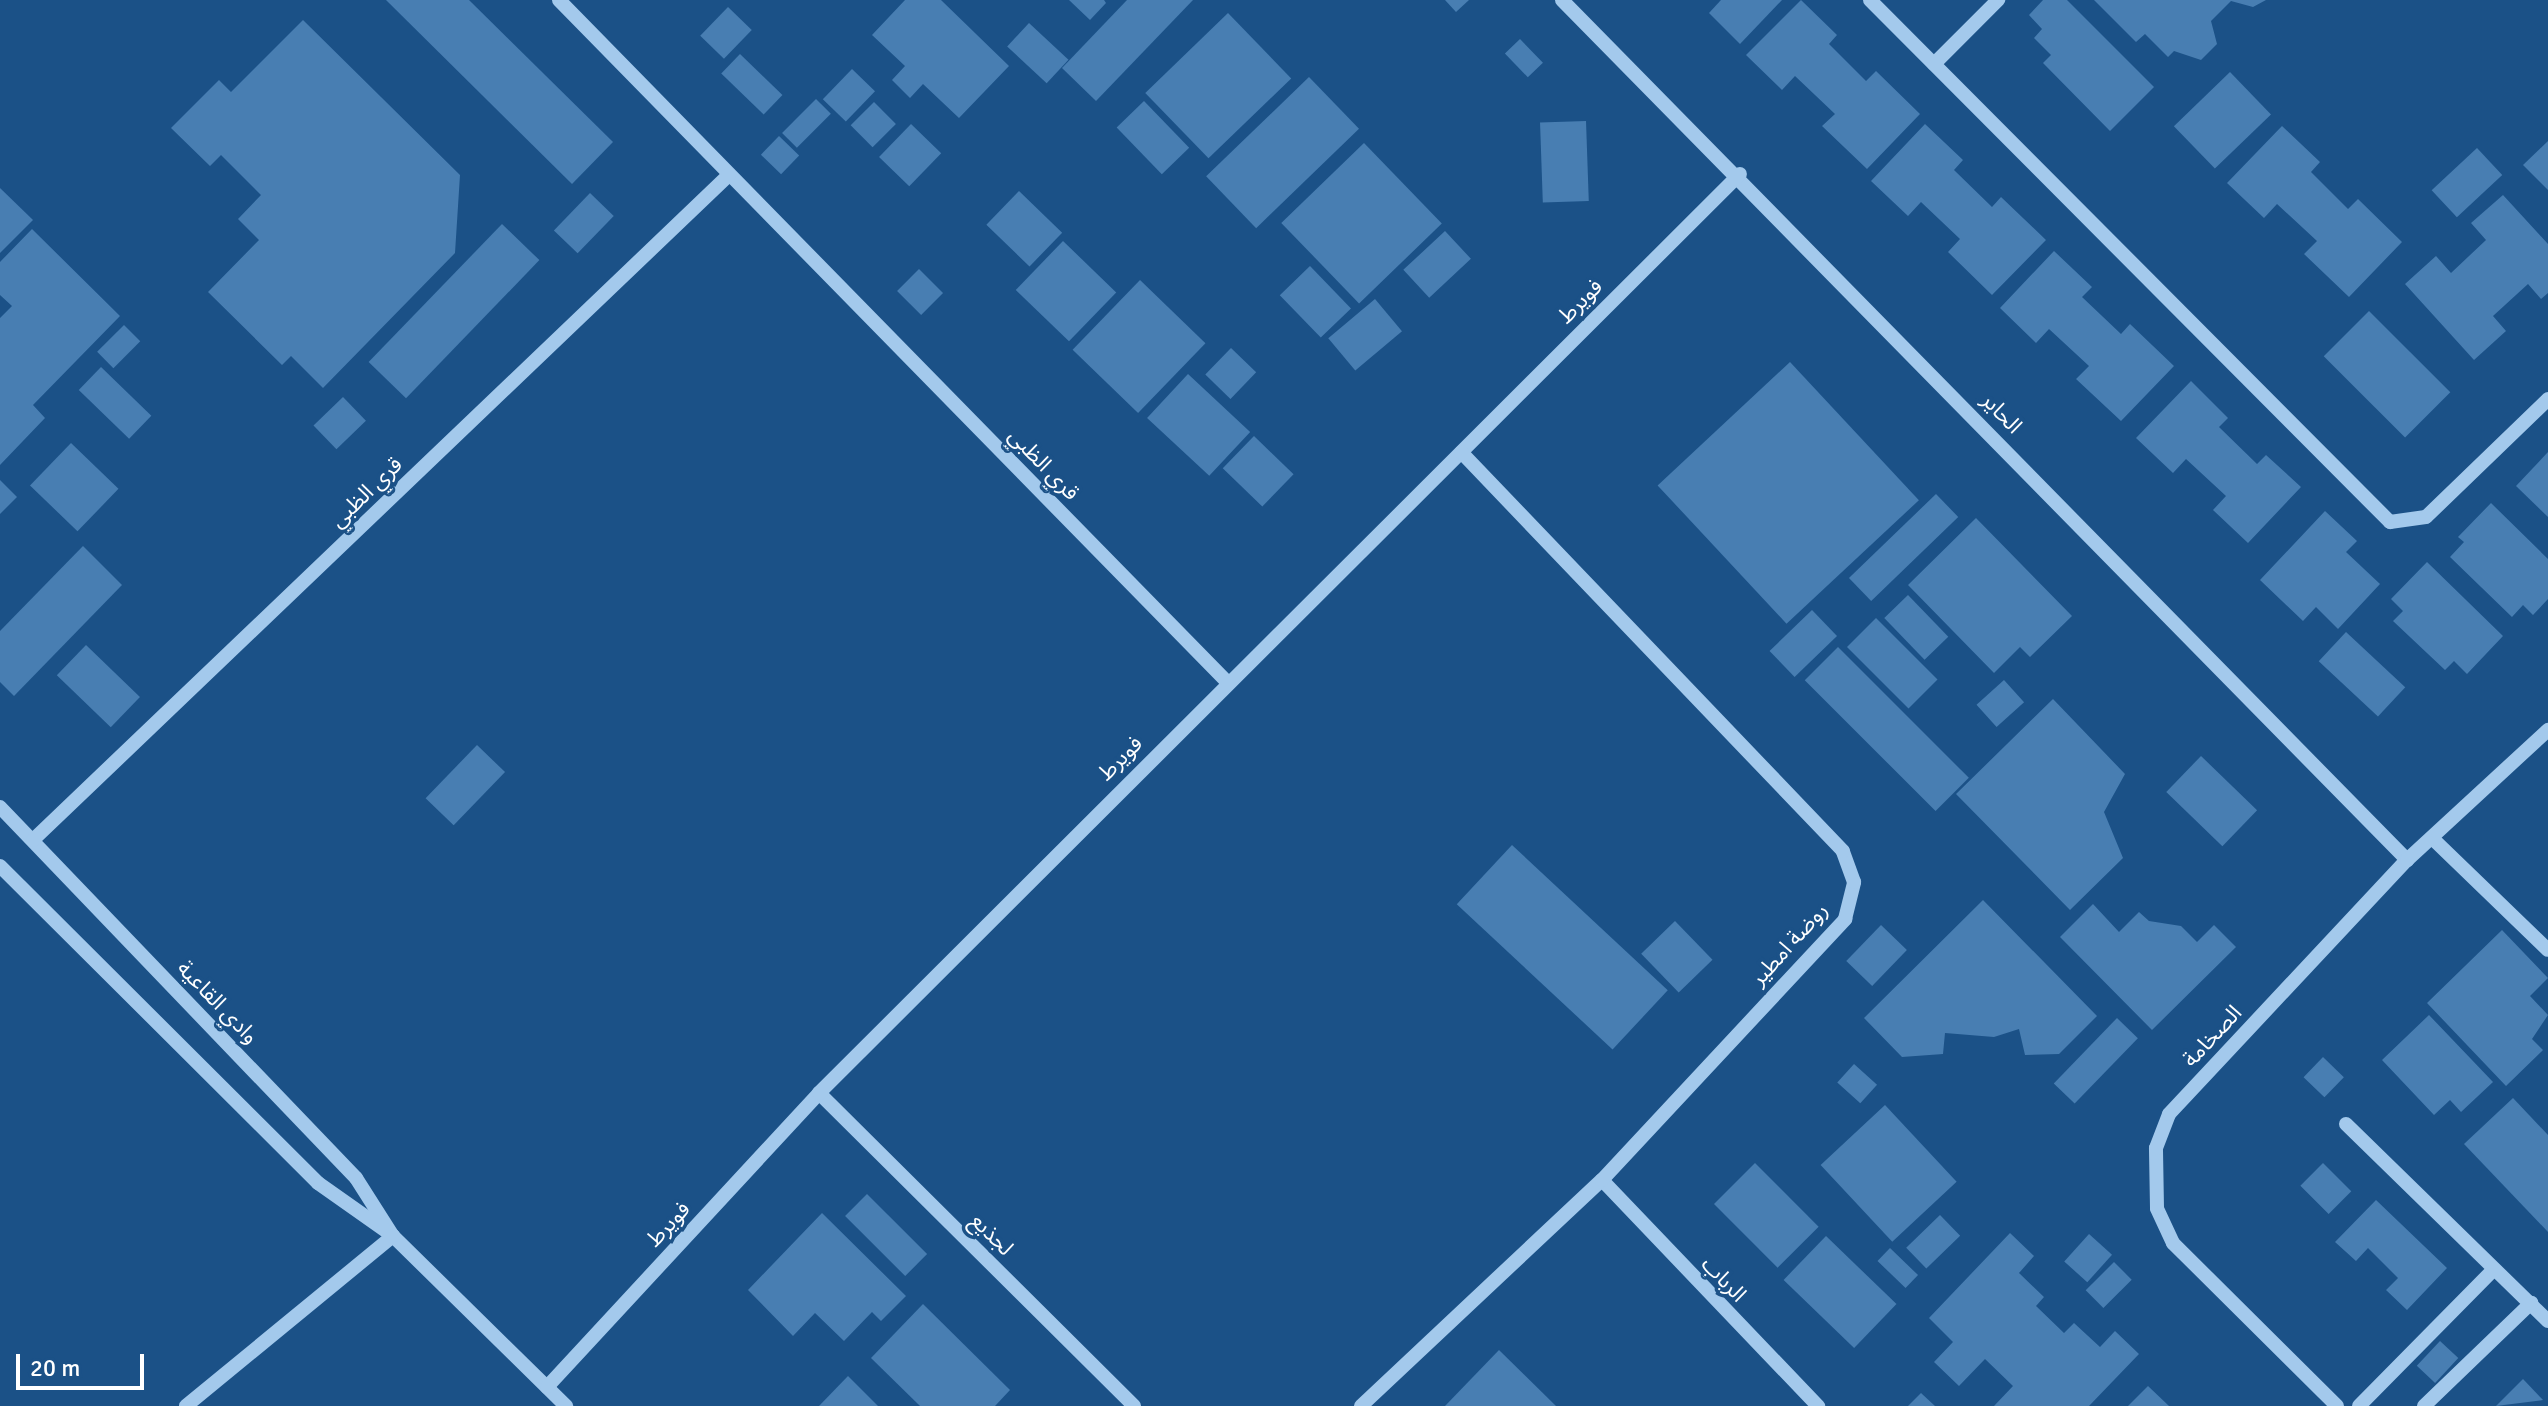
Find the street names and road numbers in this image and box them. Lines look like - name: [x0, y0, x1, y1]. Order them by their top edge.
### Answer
- street label: فويرط: [1552, 273, 1608, 329]
- street label: الحاير: [1976, 387, 2028, 439]
- street label: قري الظبي: [1003, 422, 1085, 506]
- street label: قري الظبي: [324, 451, 408, 533]
- street label: فويرط: [1092, 730, 1148, 786]
- street label: روضة امطير: [1745, 897, 1833, 991]
- street label: وادي القاعية: [172, 955, 264, 1049]
- street label: الصخامة: [2177, 1000, 2247, 1072]
- street label: فويرط: [641, 1196, 695, 1252]
- street label: لجذيع: [965, 1207, 1019, 1261]
- street label: الرباب: [1696, 1251, 1752, 1307]

